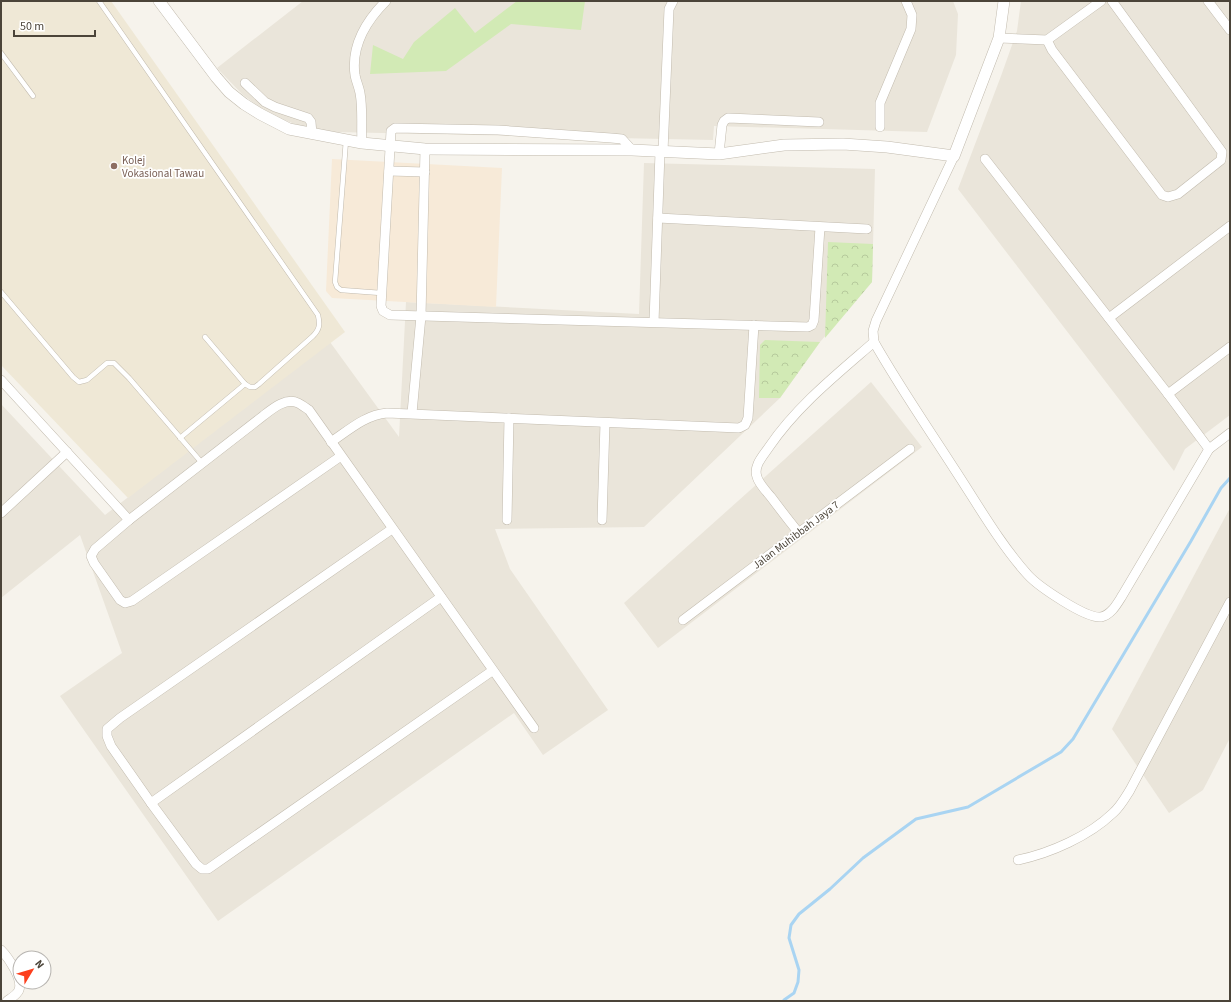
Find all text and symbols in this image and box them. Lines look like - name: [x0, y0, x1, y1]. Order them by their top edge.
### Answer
- scale bar: [14, 12, 95, 38]
- text: 50 m: [20, 18, 44, 35]
- place label: Kolej Vokasional Tawau: [122, 153, 204, 181]
- marker: Kolej Vokasional Tawau: [109, 161, 119, 171]
- street label: Jalan Muhibbah Jaya 7: [750, 497, 842, 573]
- north arrow: [12, 950, 52, 990]
- text: N: [31, 957, 48, 972]

